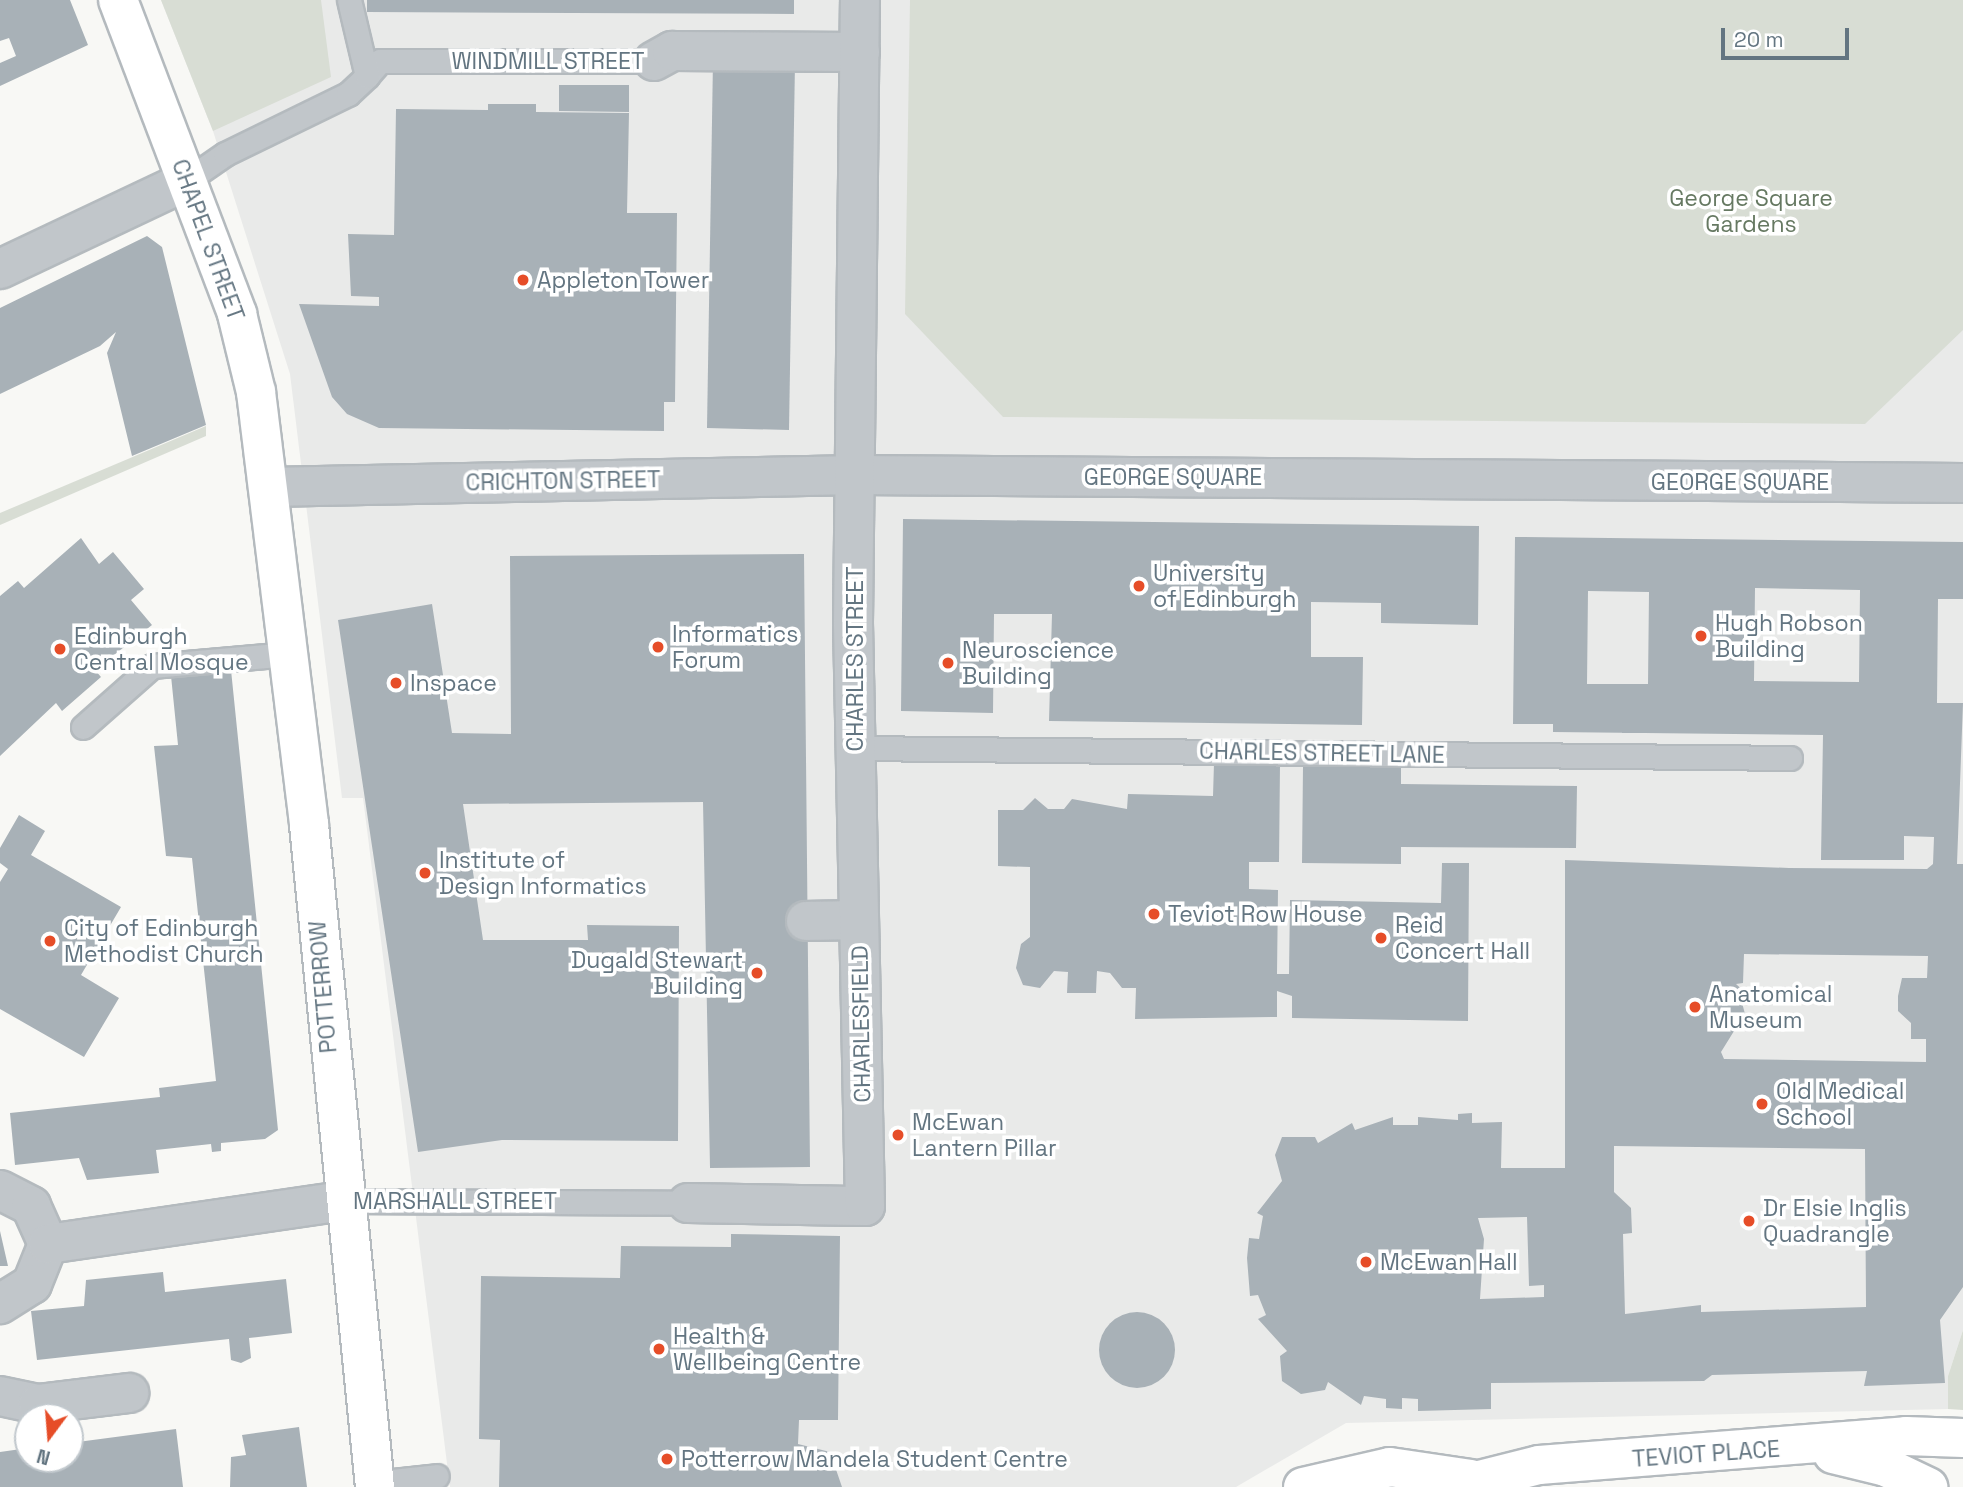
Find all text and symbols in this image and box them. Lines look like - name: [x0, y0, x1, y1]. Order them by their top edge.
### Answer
- scale bar: [1725, 14, 1853, 58]
- text: 20 m: [1734, 26, 1784, 53]
- street label: WINDMILL STREET: [451, 47, 645, 75]
- street label: CHAPEL STREET: [166, 155, 250, 325]
- park label: George Square Gardens: [1669, 184, 1833, 238]
- place label: Appleton Tower: [537, 266, 710, 294]
- marker: Appleton Tower: [515, 272, 531, 288]
- street label: GEORGE SQUARE: [1084, 463, 1262, 491]
- street label: CRICHTON STREET: [465, 466, 661, 496]
- street label: GEORGE SQUARE: [1651, 468, 1829, 496]
- place label: University of Edinburgh: [1153, 559, 1296, 613]
- street label: CHARLES STREET: [841, 566, 869, 752]
- marker: University of Edinburgh: [1131, 578, 1147, 594]
- place label: Hugh Robson Building: [1715, 609, 1863, 663]
- place label: Informatics Forum: [672, 620, 798, 674]
- place label: Edinburgh Central Mosque: [74, 622, 249, 676]
- marker: Hugh Robson Building: [1693, 628, 1709, 644]
- place label: Neuroscience Building: [962, 636, 1114, 690]
- marker: Informatics Forum: [650, 639, 666, 655]
- marker: Edinburgh Central Mosque: [52, 641, 68, 657]
- marker: Neuroscience Building: [940, 655, 956, 671]
- place label: Inspace: [410, 669, 497, 697]
- marker: Inspace: [388, 675, 404, 691]
- street label: CHARLES STREET LANE: [1199, 737, 1445, 769]
- place label: Institute of Design Informatics: [439, 846, 647, 900]
- marker: Institute of Design Informatics: [417, 865, 433, 881]
- place label: Teviot Row House: [1168, 900, 1363, 928]
- marker: Teviot Row House: [1146, 906, 1162, 922]
- place label: Reid Concert Hall: [1395, 911, 1530, 965]
- place label: City of Edinburgh Methodist Church: [64, 914, 264, 968]
- street label: POTTERROW: [303, 920, 343, 1054]
- marker: Reid Concert Hall: [1373, 930, 1389, 946]
- marker: City of Edinburgh Methodist Church: [42, 933, 58, 949]
- street label: CHARLESFIELD: [846, 945, 876, 1103]
- place label: Dugald Stewart Building: [571, 946, 743, 1000]
- marker: Dugald Stewart Building: [749, 965, 765, 981]
- place label: Anatomical Museum: [1709, 980, 1832, 1034]
- marker: Anatomical Museum: [1687, 999, 1703, 1015]
- place label: Old Medical School: [1776, 1077, 1904, 1131]
- marker: Old Medical School: [1754, 1096, 1770, 1112]
- place label: McEwan Lantern Pillar: [912, 1108, 1057, 1162]
- marker: McEwan Lantern Pillar: [890, 1127, 906, 1143]
- street label: MARSHALL STREET: [353, 1187, 557, 1215]
- place label: Dr Elsie Inglis Quadrangle: [1763, 1194, 1907, 1248]
- marker: Dr Elsie Inglis Quadrangle: [1741, 1213, 1757, 1229]
- place label: McEwan Hall: [1380, 1248, 1518, 1276]
- marker: McEwan Hall: [1358, 1254, 1374, 1270]
- place label: Health & Wellbeing Centre: [673, 1322, 861, 1376]
- marker: Health & Wellbeing Centre: [651, 1341, 667, 1357]
- north arrow: [14, 1403, 84, 1473]
- street label: TEVIOT PLACE: [1631, 1435, 1781, 1473]
- text: N: [34, 1443, 53, 1471]
- place label: Potterrow Mandela Student Centre: [681, 1445, 1068, 1473]
- marker: Potterrow Mandela Student Centre: [659, 1451, 675, 1467]

